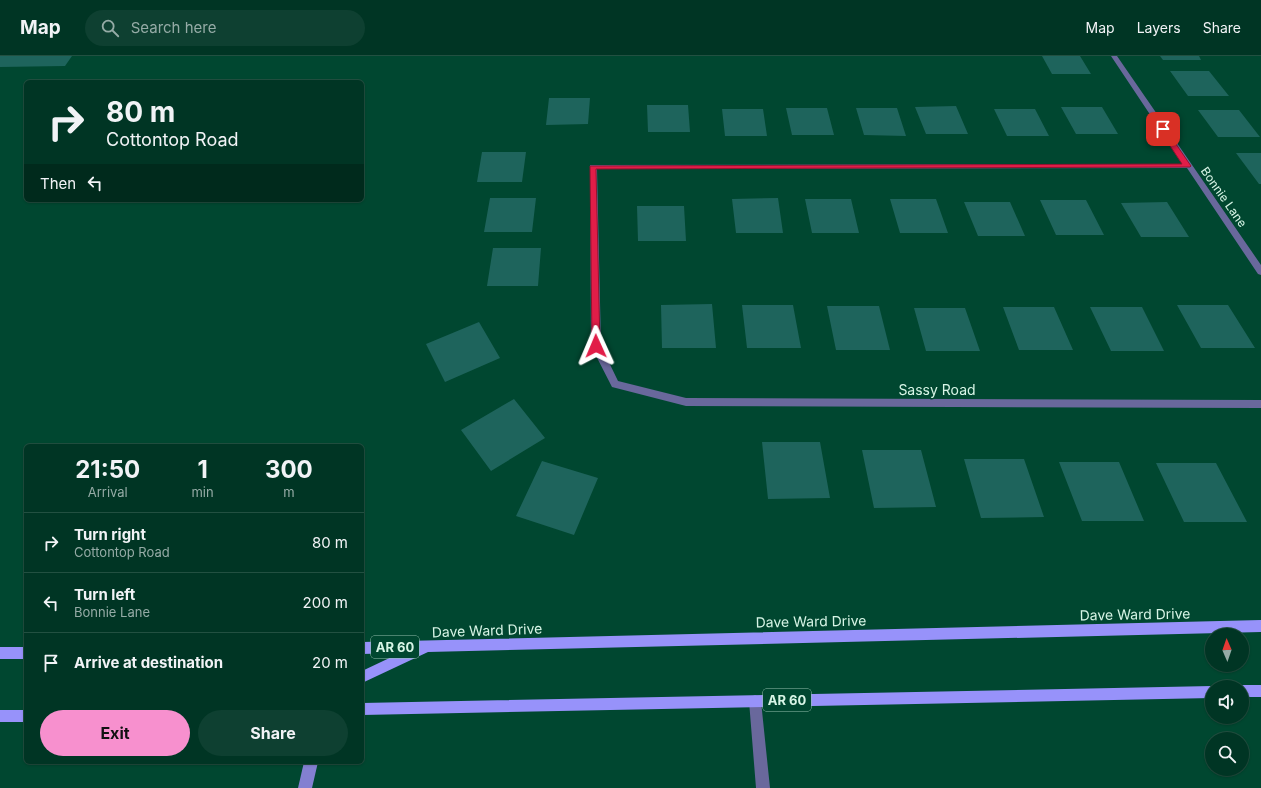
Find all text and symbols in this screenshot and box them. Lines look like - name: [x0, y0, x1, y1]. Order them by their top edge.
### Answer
- search box: [85, 10, 365, 46]
- text: Map: [20, 16, 61, 39]
- icon: search: [99, 17, 121, 39]
- text: Search here: [131, 18, 216, 37]
- text: Map: [1086, 19, 1115, 36]
- text: Layers: [1137, 19, 1181, 36]
- text: Share: [1203, 19, 1241, 36]
- text: 80 m: [106, 95, 175, 129]
- icon: right: [40, 96, 92, 148]
- pin: [1146, 112, 1180, 146]
- icon: arrive: [1152, 118, 1174, 140]
- text: Cottontop Road: [106, 129, 239, 150]
- street label: Bonnie Lane: [1198, 164, 1250, 230]
- icon: left: [84, 172, 106, 194]
- text: Then: [40, 174, 76, 193]
- position arrow: [575, 325, 617, 367]
- street label: Sassy Road: [898, 381, 976, 398]
- text: 21:50: [75, 455, 140, 484]
- text: 1: [197, 455, 208, 484]
- text: 300: [265, 455, 313, 484]
- text: Arrival: [88, 484, 128, 500]
- text: min: [191, 484, 214, 500]
- text: m: [283, 484, 295, 500]
- text: Turn right: [74, 525, 146, 544]
- icon: right: [40, 532, 62, 554]
- text: 80 m: [312, 533, 348, 552]
- text: Cottontop Road: [74, 544, 170, 560]
- text: Turn left: [74, 585, 135, 604]
- icon: left: [40, 592, 62, 614]
- text: 200 m: [303, 593, 348, 612]
- text: Bonnie Lane: [74, 604, 150, 620]
- street label: Dave Ward Drive: [1080, 605, 1190, 623]
- street label: Dave Ward Drive: [756, 612, 866, 630]
- street label: Dave Ward Drive: [431, 620, 543, 640]
- north arrow: [1205, 628, 1249, 672]
- map controls: [1205, 628, 1249, 776]
- road number: AR 60: [371, 636, 419, 658]
- icon: arrive: [40, 652, 62, 674]
- text: Arrive at destination: [74, 653, 223, 672]
- text: 20 m: [312, 653, 348, 672]
- button: sound: [1205, 680, 1249, 724]
- road number: AR 60: [763, 689, 811, 711]
- button: Exit: [40, 710, 190, 756]
- button: Share: [198, 710, 348, 756]
- button: search: [1205, 732, 1249, 776]

